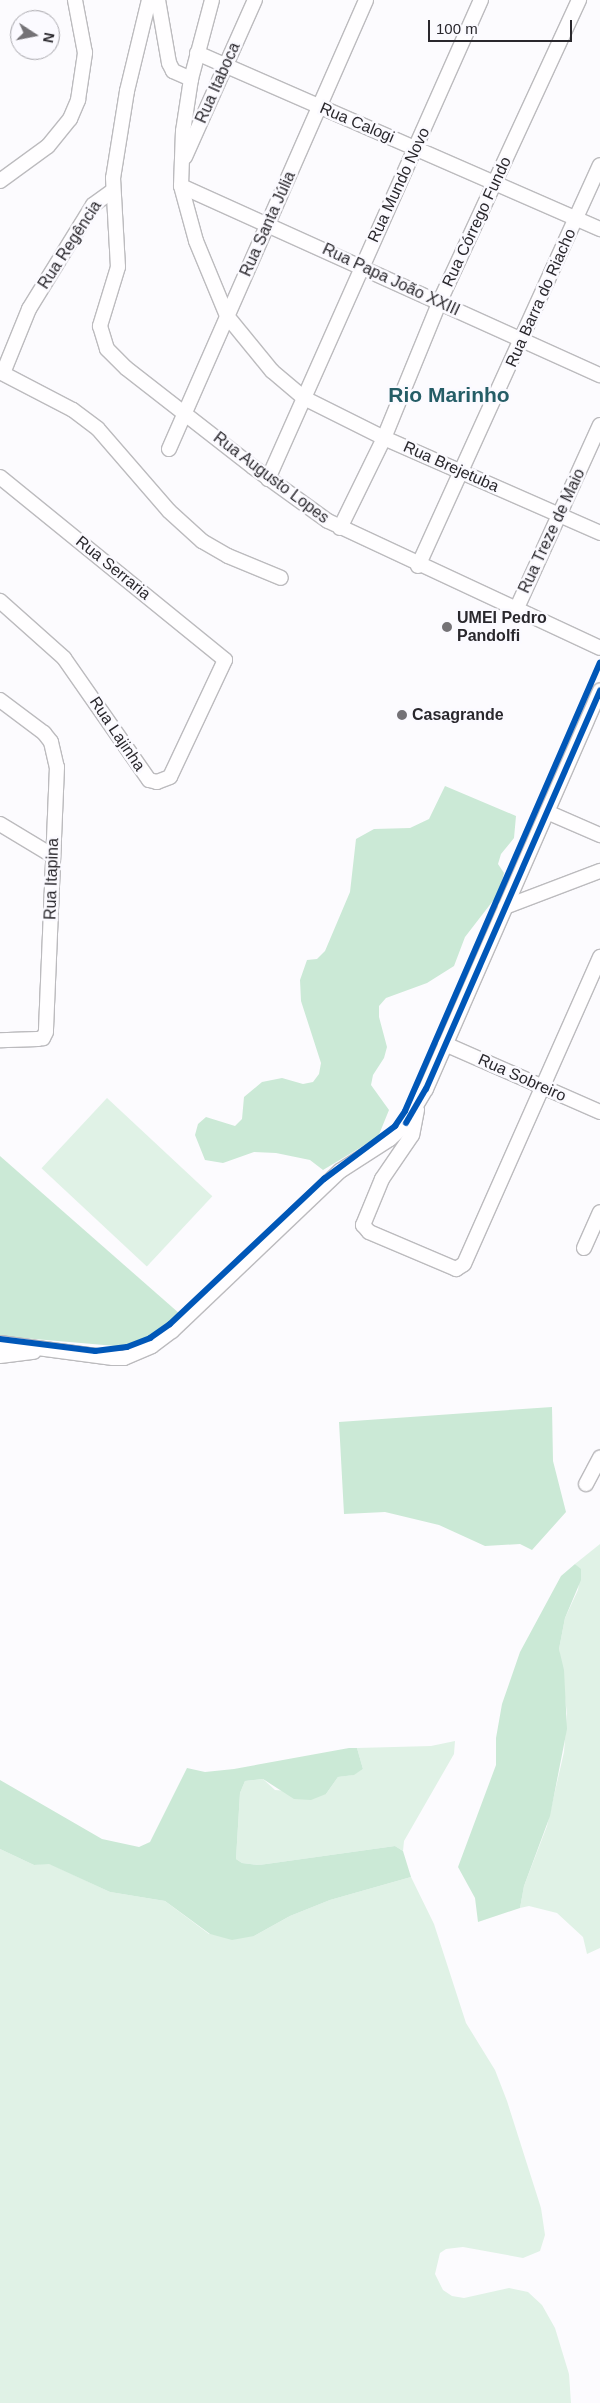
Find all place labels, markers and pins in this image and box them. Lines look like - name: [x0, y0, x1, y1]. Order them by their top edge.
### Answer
- place label: UMEI Pedro Pandolfi: [457, 608, 547, 646]
- marker: UMEI Pedro Pandolfi: [441, 621, 453, 633]
- place label: Casagrande: [412, 705, 504, 725]
- marker: Casagrande: [396, 709, 408, 721]

